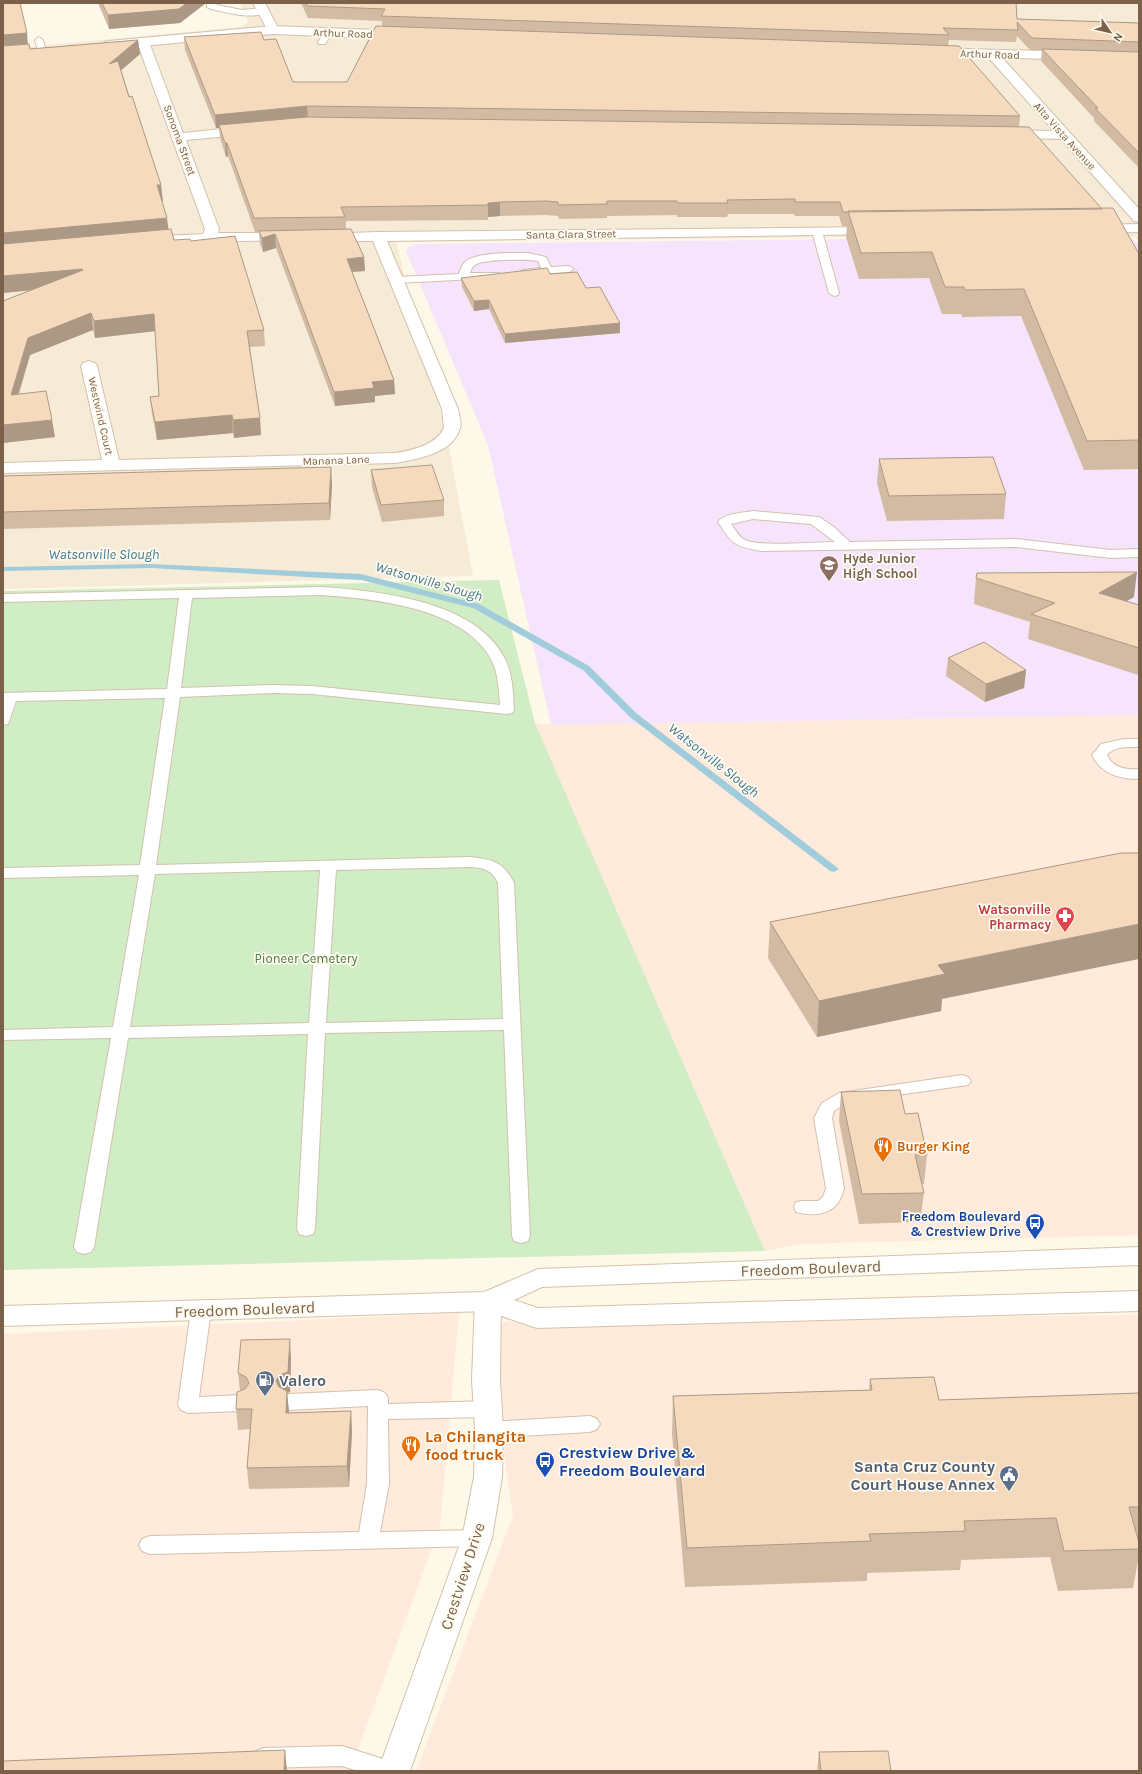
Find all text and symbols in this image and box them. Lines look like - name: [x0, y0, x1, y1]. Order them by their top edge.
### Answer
- north arrow: [1090, 12, 1130, 52]
- street label: Arthur Road: [313, 26, 373, 41]
- text: N: [1110, 30, 1125, 44]
- street label: Arthur Road: [960, 47, 1020, 62]
- street label: Alta Vista Avenue: [1031, 100, 1099, 173]
- street label: Sonoma Street: [161, 103, 198, 177]
- street label: Santa Clara Street: [525, 227, 617, 242]
- street label: Westwind Court: [85, 376, 116, 456]
- street label: Manana Lane: [302, 453, 370, 468]
- water label: Watsonville Slough: [49, 546, 159, 563]
- place label: Hyde Junior High School: [843, 551, 917, 581]
- school or university icon: Hyde Junior High School: [818, 554, 840, 582]
- water label: Watsonville Slough: [373, 558, 484, 605]
- water label: Watsonville Slough: [665, 720, 763, 801]
- place label: Watsonville Pharmacy: [978, 902, 1051, 932]
- pharmacy icon: Watsonville Pharmacy: [1054, 905, 1076, 933]
- park label: Pioneer Cemetery: [255, 951, 357, 966]
- restaurant icon: Burger King: [872, 1135, 894, 1163]
- place label: Burger King: [897, 1139, 970, 1154]
- place label: Freedom Boulevard & Crestview Drive: [902, 1209, 1021, 1239]
- bus stop icon: Freedom Boulevard & Crestview Drive: [1024, 1212, 1046, 1240]
- street label: Freedom Boulevard: [740, 1257, 882, 1280]
- street label: Freedom Boulevard: [174, 1298, 316, 1321]
- fuel station icon: Valero: [254, 1369, 276, 1397]
- place label: Valero: [279, 1371, 326, 1390]
- place label: La Chilangita food truck: [425, 1427, 526, 1464]
- restaurant icon: La Chilangita food truck: [400, 1434, 422, 1462]
- place label: Crestview Drive & Freedom Boulevard: [559, 1443, 706, 1480]
- bus stop icon: Crestview Drive & Freedom Boulevard: [534, 1450, 556, 1478]
- place label: Santa Cruz County Court House Annex: [851, 1457, 995, 1494]
- public building icon: Santa Cruz County Court House Annex: [998, 1464, 1020, 1492]
- street label: Crestview Drive: [436, 1520, 489, 1632]

